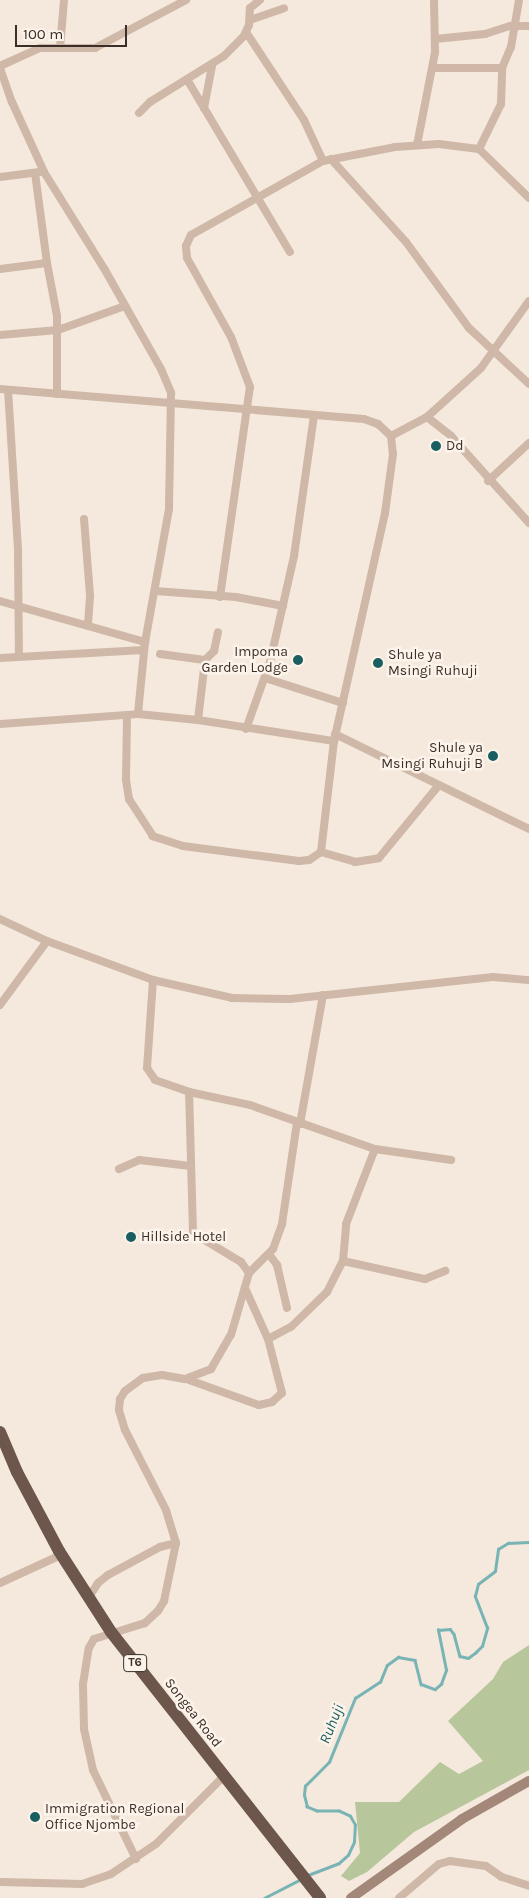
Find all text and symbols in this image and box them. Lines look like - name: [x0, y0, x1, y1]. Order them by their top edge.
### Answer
- scale bar: [18, 15, 130, 47]
- text: 100 m: [23, 25, 63, 43]
- place label: Dd: [446, 438, 464, 454]
- marker: Dd: [430, 440, 442, 452]
- place label: Impoma Garden Lodge: [201, 644, 288, 676]
- place label: Shule ya Msingi Ruhuji: [388, 647, 478, 680]
- marker: Impoma Garden Lodge: [292, 654, 304, 666]
- marker: Shule ya Msingi Ruhuji: [372, 657, 384, 669]
- place label: Shule ya Msingi Ruhuji B: [381, 740, 483, 772]
- marker: Shule ya Msingi Ruhuji B: [487, 750, 499, 762]
- place label: Hillside Hotel: [141, 1229, 226, 1245]
- marker: Hillside Hotel: [125, 1231, 137, 1243]
- road number: T6: [122, 1654, 148, 1672]
- street label: Songea Road: [161, 1675, 225, 1751]
- water label: Ruhuji: [316, 1702, 348, 1746]
- place label: Immigration Regional Office Njombe: [45, 1801, 184, 1834]
- marker: Immigration Regional Office Njombe: [29, 1811, 41, 1823]

